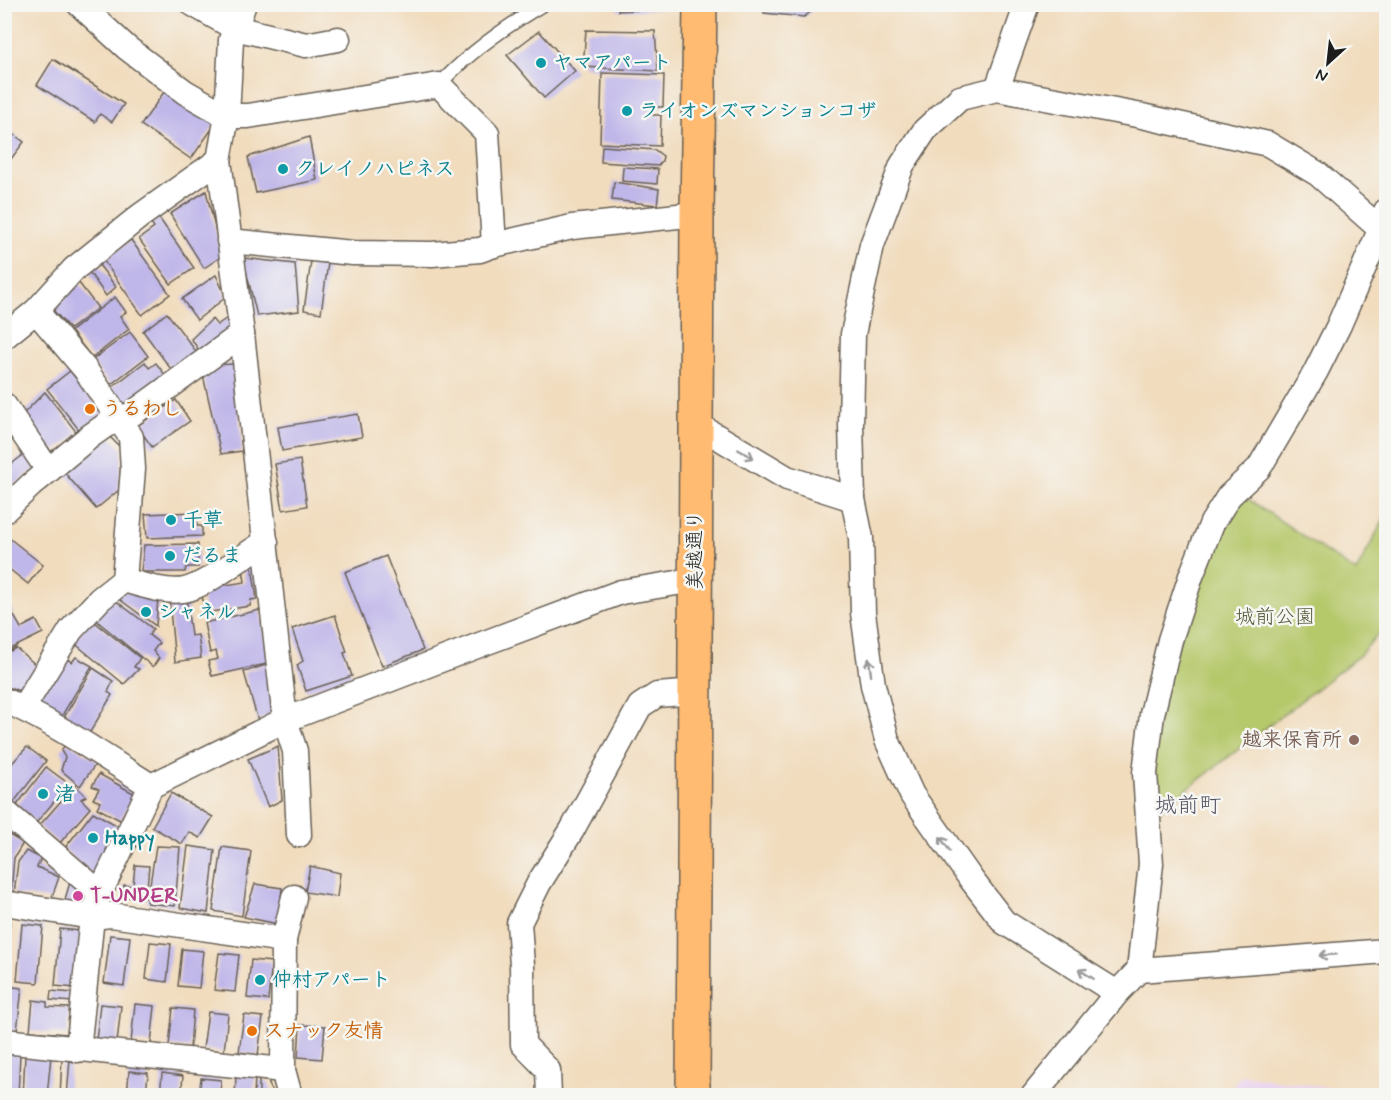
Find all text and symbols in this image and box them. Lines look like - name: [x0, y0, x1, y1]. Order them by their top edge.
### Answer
- north arrow: [1298, 33, 1358, 93]
- place label: ヤマアパート: [553, 50, 672, 77]
- marker: ヤマアパート: [534, 56, 548, 70]
- text: N: [1312, 63, 1331, 87]
- place label: ライオンズマンションコザ: [639, 98, 877, 125]
- marker: ライオンズマンションコザ: [620, 104, 634, 118]
- place label: クレイノハピネス: [295, 156, 455, 183]
- marker: クレイノハピネス: [276, 162, 290, 176]
- place label: うるわし: [102, 396, 182, 423]
- marker: うるわし: [83, 402, 97, 416]
- one-way arrow: [737, 448, 754, 460]
- place label: 千草: [183, 507, 223, 534]
- street label: 美越通り: [682, 510, 709, 590]
- marker: 千草: [164, 513, 178, 527]
- place label: だるま: [182, 543, 242, 570]
- marker: だるま: [163, 549, 177, 563]
- place label: シャネル: [158, 599, 237, 626]
- park label: 城前公園: [1235, 604, 1315, 631]
- marker: シャネル: [139, 605, 153, 619]
- one-way arrow: [864, 657, 875, 677]
- place label: 越来保育所: [1242, 727, 1342, 754]
- marker: 越来保育所: [1347, 733, 1361, 747]
- place label: 渚: [55, 781, 75, 808]
- marker: 渚: [36, 787, 50, 801]
- district label: 城前町: [1155, 792, 1221, 820]
- place label: Happy: [105, 825, 154, 852]
- marker: Happy: [86, 831, 100, 845]
- one-way arrow: [939, 836, 951, 853]
- place label: T-UNDER: [90, 883, 178, 910]
- marker: T-UNDER: [71, 889, 85, 903]
- one-way arrow: [1319, 950, 1339, 961]
- place label: 仲村アパート: [272, 967, 391, 994]
- one-way arrow: [1078, 968, 1095, 980]
- marker: 仲村アパート: [253, 973, 267, 987]
- place label: スナック友情: [264, 1018, 384, 1045]
- marker: スナック友情: [245, 1024, 259, 1038]

